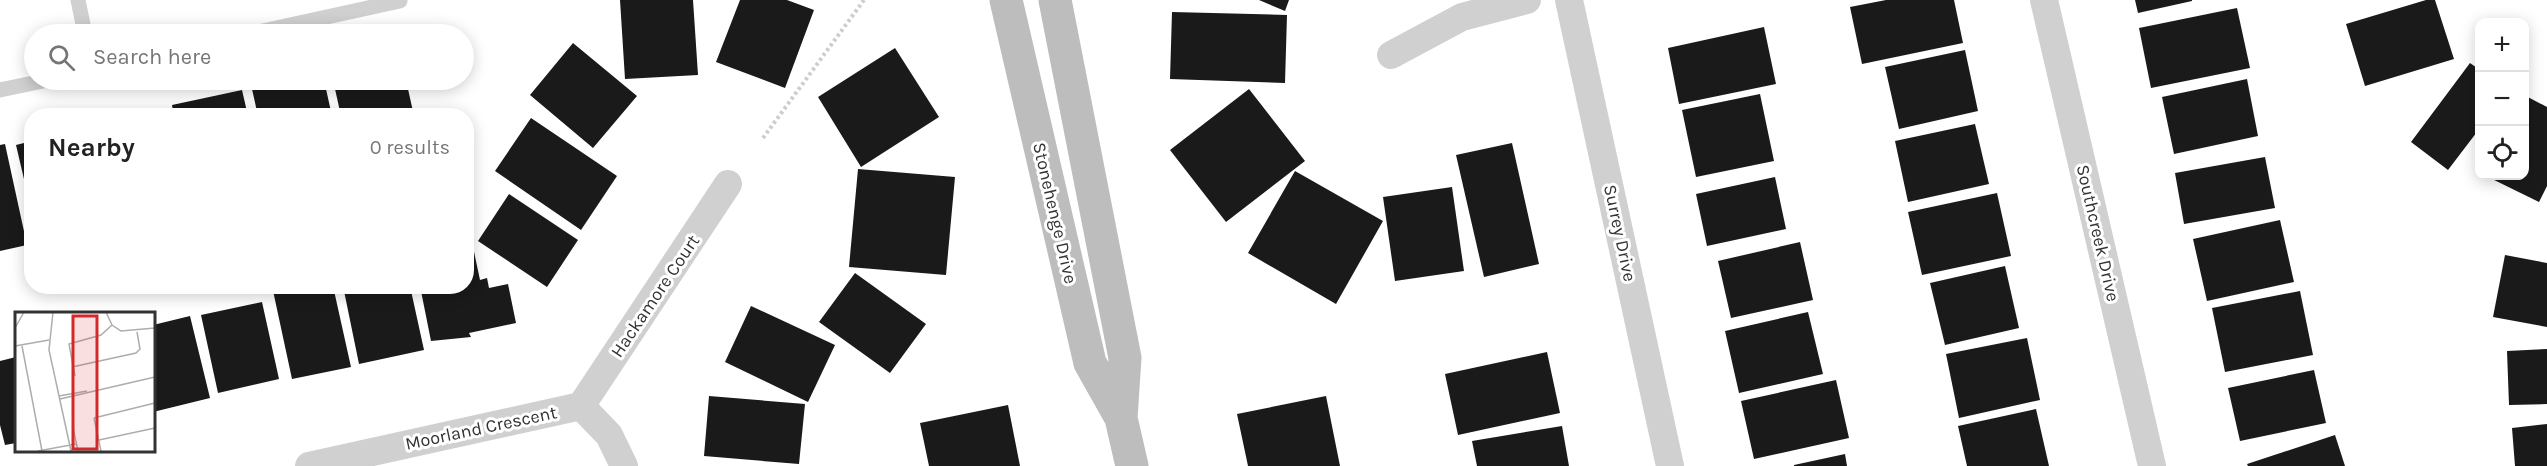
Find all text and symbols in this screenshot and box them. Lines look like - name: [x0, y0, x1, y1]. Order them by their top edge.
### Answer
- map controls: [2475, 18, 2529, 180]
- button: +: [2475, 18, 2529, 72]
- search box: [24, 24, 474, 90]
- icon: search: [45, 41, 78, 74]
- text: Search here: [93, 44, 211, 70]
- button: −: [2475, 72, 2529, 126]
- button: locate: [2475, 126, 2529, 180]
- text: Nearby: [48, 132, 135, 163]
- text: 0 results: [370, 136, 450, 159]
- street label: Stonehenge Drive: [1028, 140, 1082, 286]
- street label: Southcreek Drive: [2072, 162, 2124, 304]
- street label: Surrey Drive: [1599, 182, 1641, 284]
- street label: Hackamore Court: [606, 230, 704, 361]
- inset map: [15, 312, 154, 451]
- street label: Moorland Crescent: [403, 401, 559, 455]

